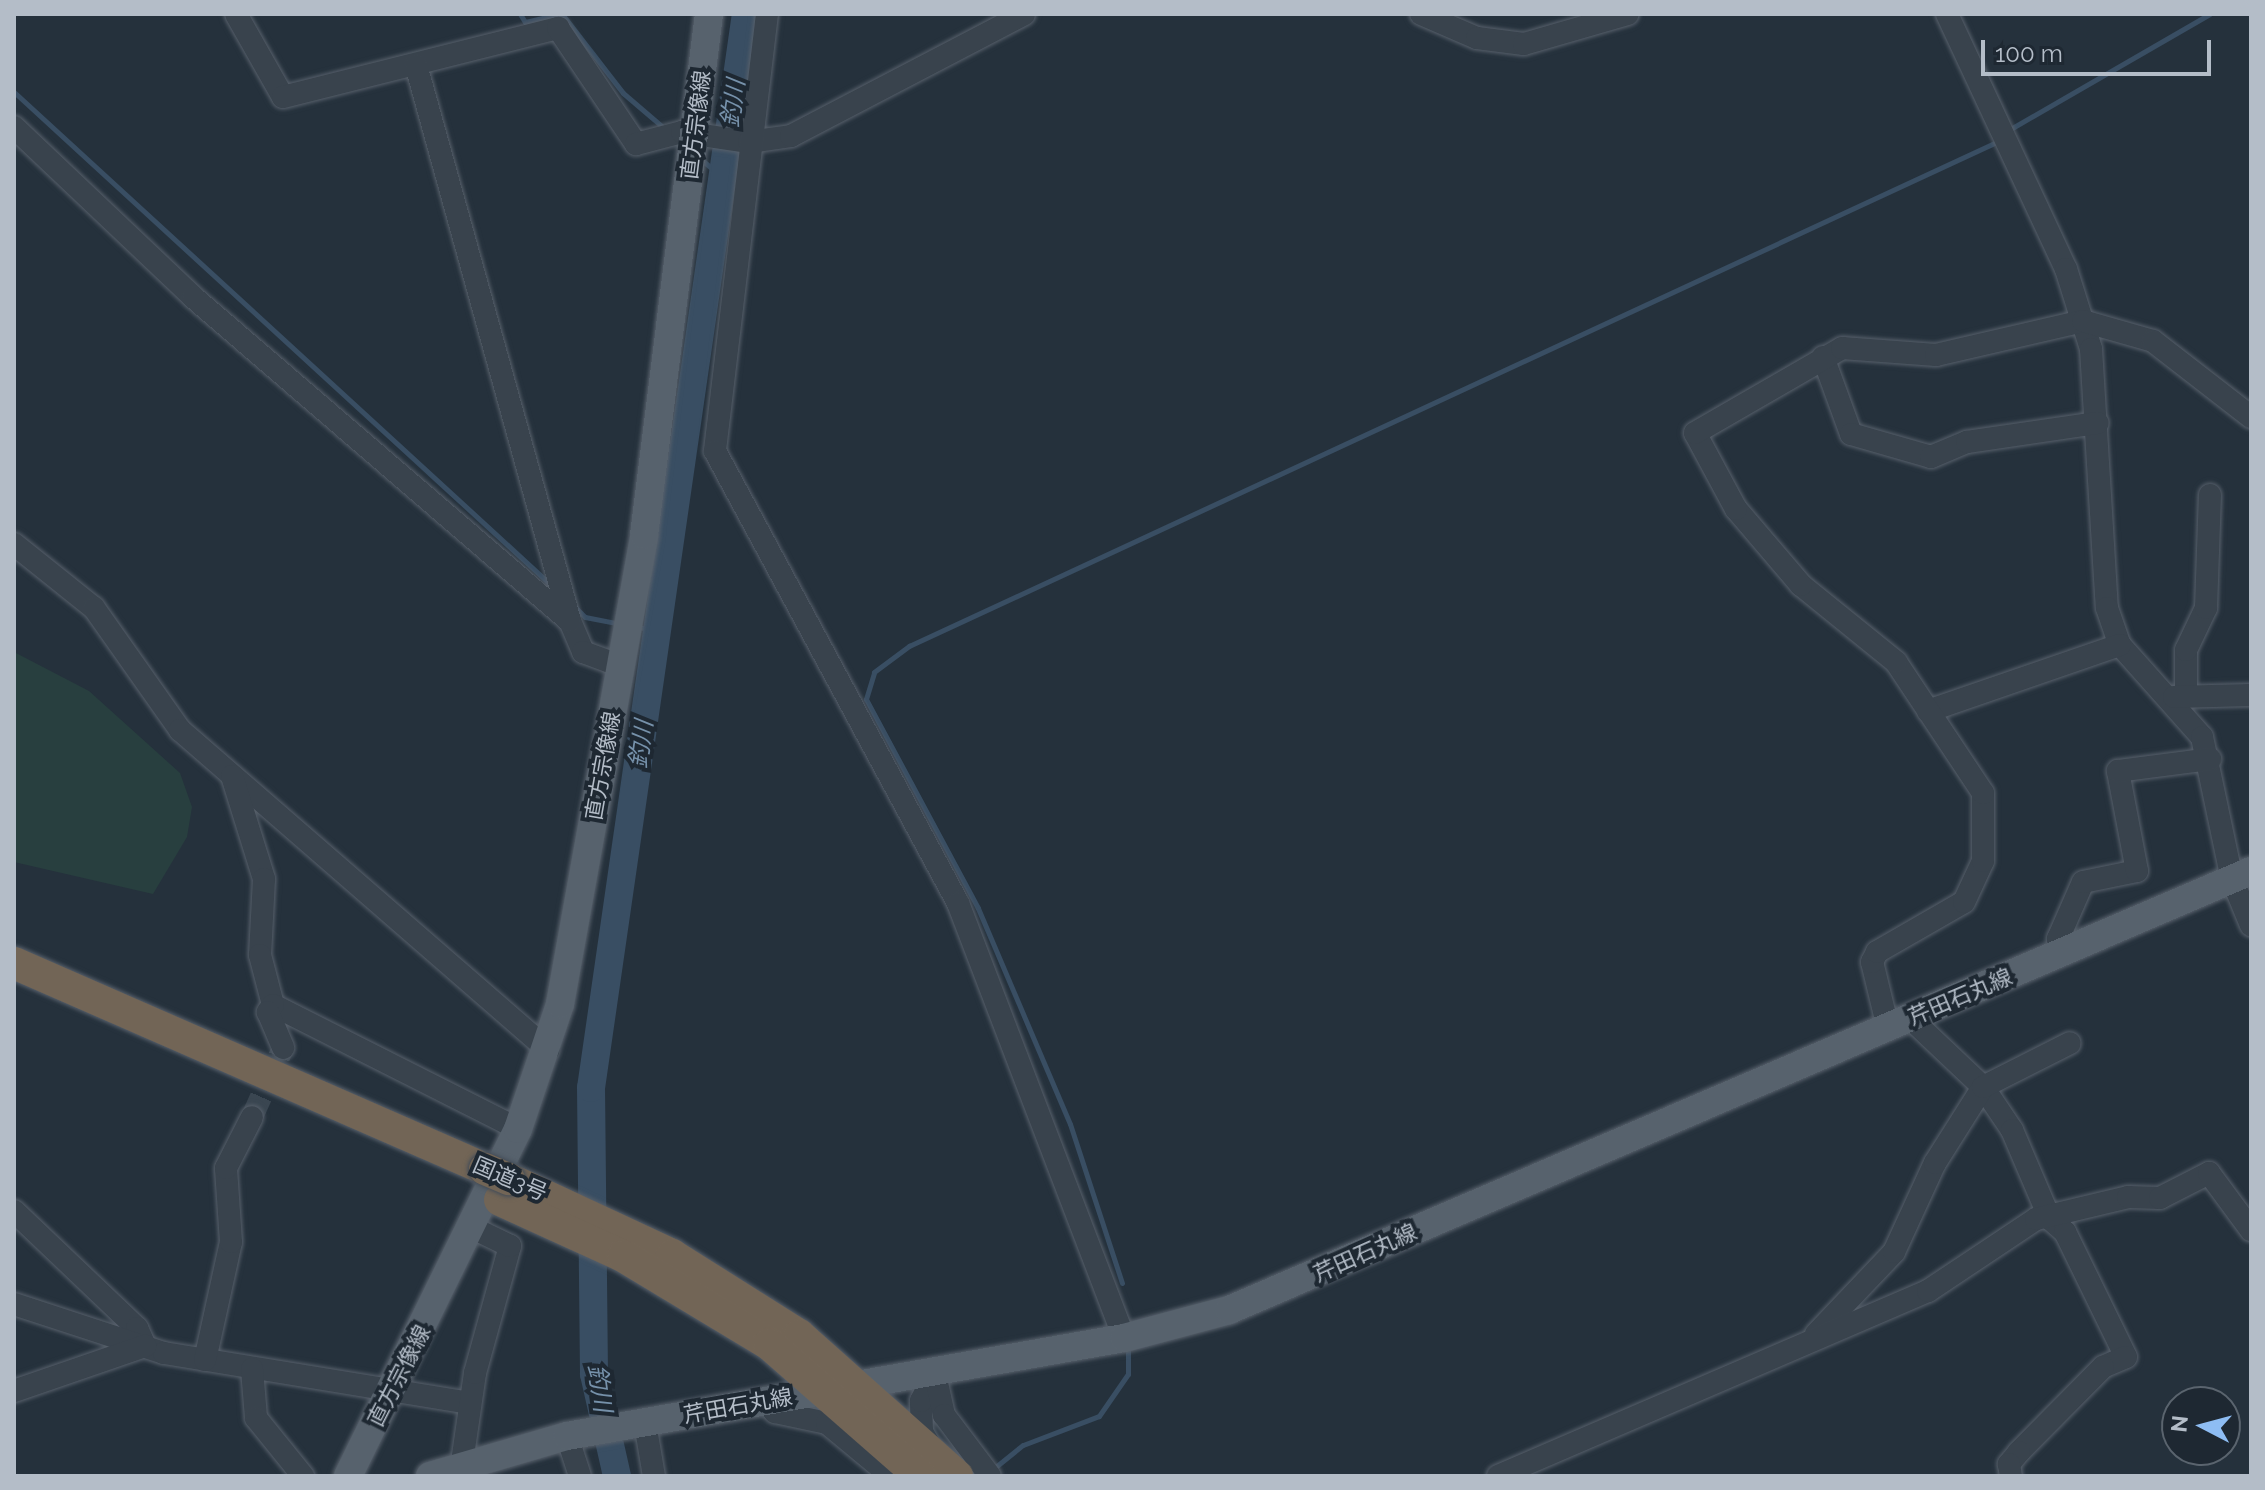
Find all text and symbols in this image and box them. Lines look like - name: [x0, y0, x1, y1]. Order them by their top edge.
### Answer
- scale bar: [1985, 24, 2215, 74]
- text: 100 m: [1995, 39, 2063, 68]
- street label: 直方宗像線: [676, 69, 716, 181]
- water label: 釣川: [715, 77, 751, 129]
- street label: 直方宗像線: [580, 710, 626, 822]
- water label: 釣川: [623, 718, 659, 770]
- street label: 芹田石丸線: [1904, 963, 2016, 1031]
- street label: 国道3号: [469, 1152, 551, 1206]
- street label: 芹田石丸線: [1309, 1219, 1421, 1287]
- street label: 直方宗像線: [362, 1321, 436, 1431]
- water label: 釣川: [582, 1362, 618, 1414]
- street label: 芹田石丸線: [682, 1383, 794, 1429]
- north arrow: [2161, 1386, 2241, 1466]
- text: N: [2165, 1414, 2193, 1433]

